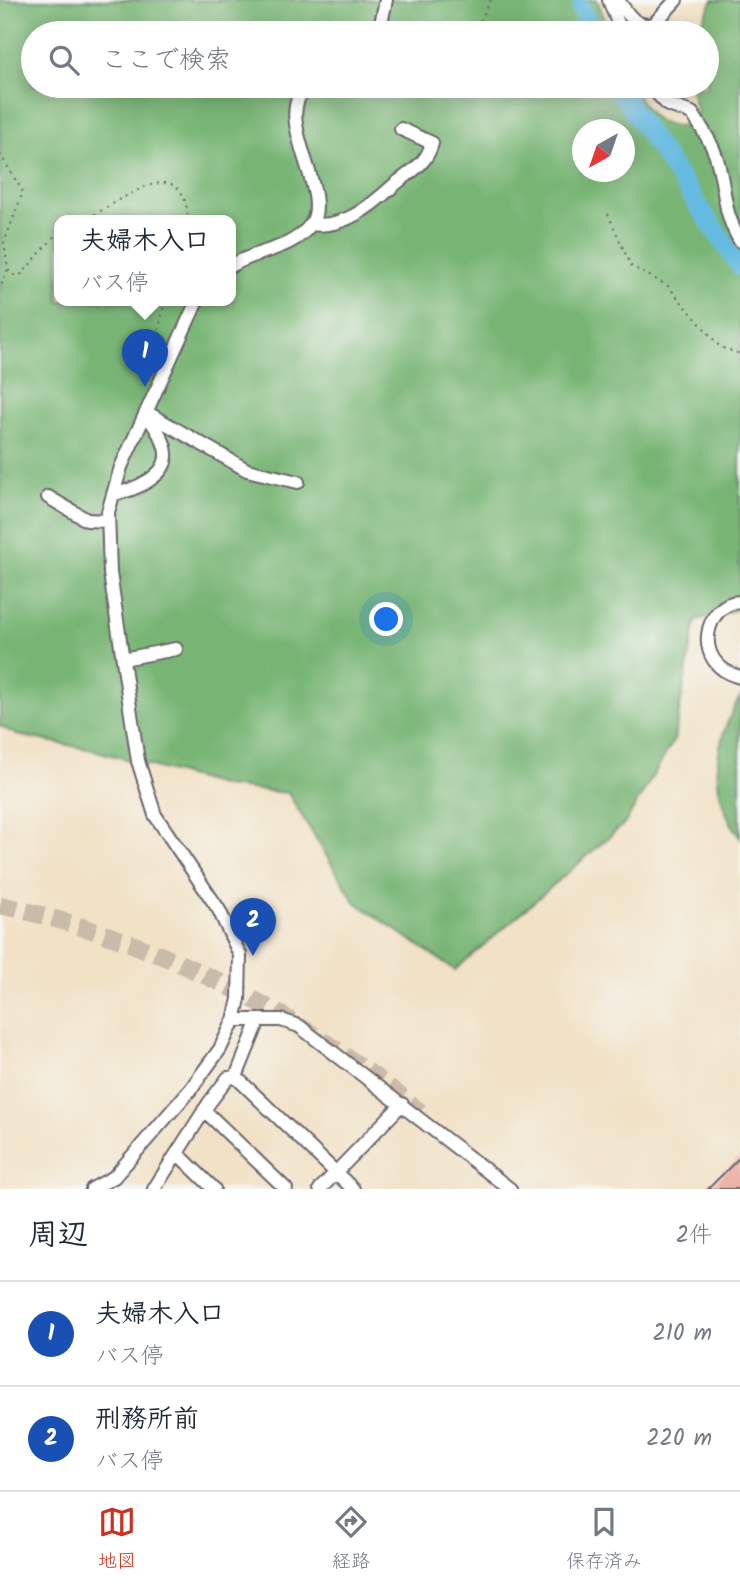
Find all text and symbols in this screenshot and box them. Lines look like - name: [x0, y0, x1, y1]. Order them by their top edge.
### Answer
- search box: [21, 21, 719, 98]
- text: ここで検索: [101, 40, 231, 82]
- icon: search: [45, 41, 83, 79]
- north arrow: [572, 119, 635, 182]
- popup: [54, 215, 236, 306]
- text: 夫婦木入口: [80, 221, 210, 263]
- text: バス停: [80, 266, 149, 302]
- pin: 1: [122, 329, 168, 387]
- your location: [369, 602, 403, 636]
- pin: 2: [230, 898, 276, 956]
- text: 周辺: [28, 1212, 88, 1260]
- text: 2件: [676, 1218, 712, 1254]
- text: 夫婦木入口: [95, 1294, 225, 1336]
- text: 1: [48, 1316, 54, 1352]
- text: 210 m: [652, 1316, 712, 1352]
- text: バス停: [95, 1339, 164, 1375]
- text: 刑務所前: [95, 1399, 199, 1441]
- text: 2: [44, 1421, 58, 1457]
- text: 220 m: [646, 1421, 712, 1457]
- text: バス停: [95, 1444, 164, 1480]
- tab: 地図: [98, 1503, 136, 1577]
- tab: 経路: [332, 1503, 370, 1577]
- tab: 保存済み: [566, 1503, 642, 1577]

